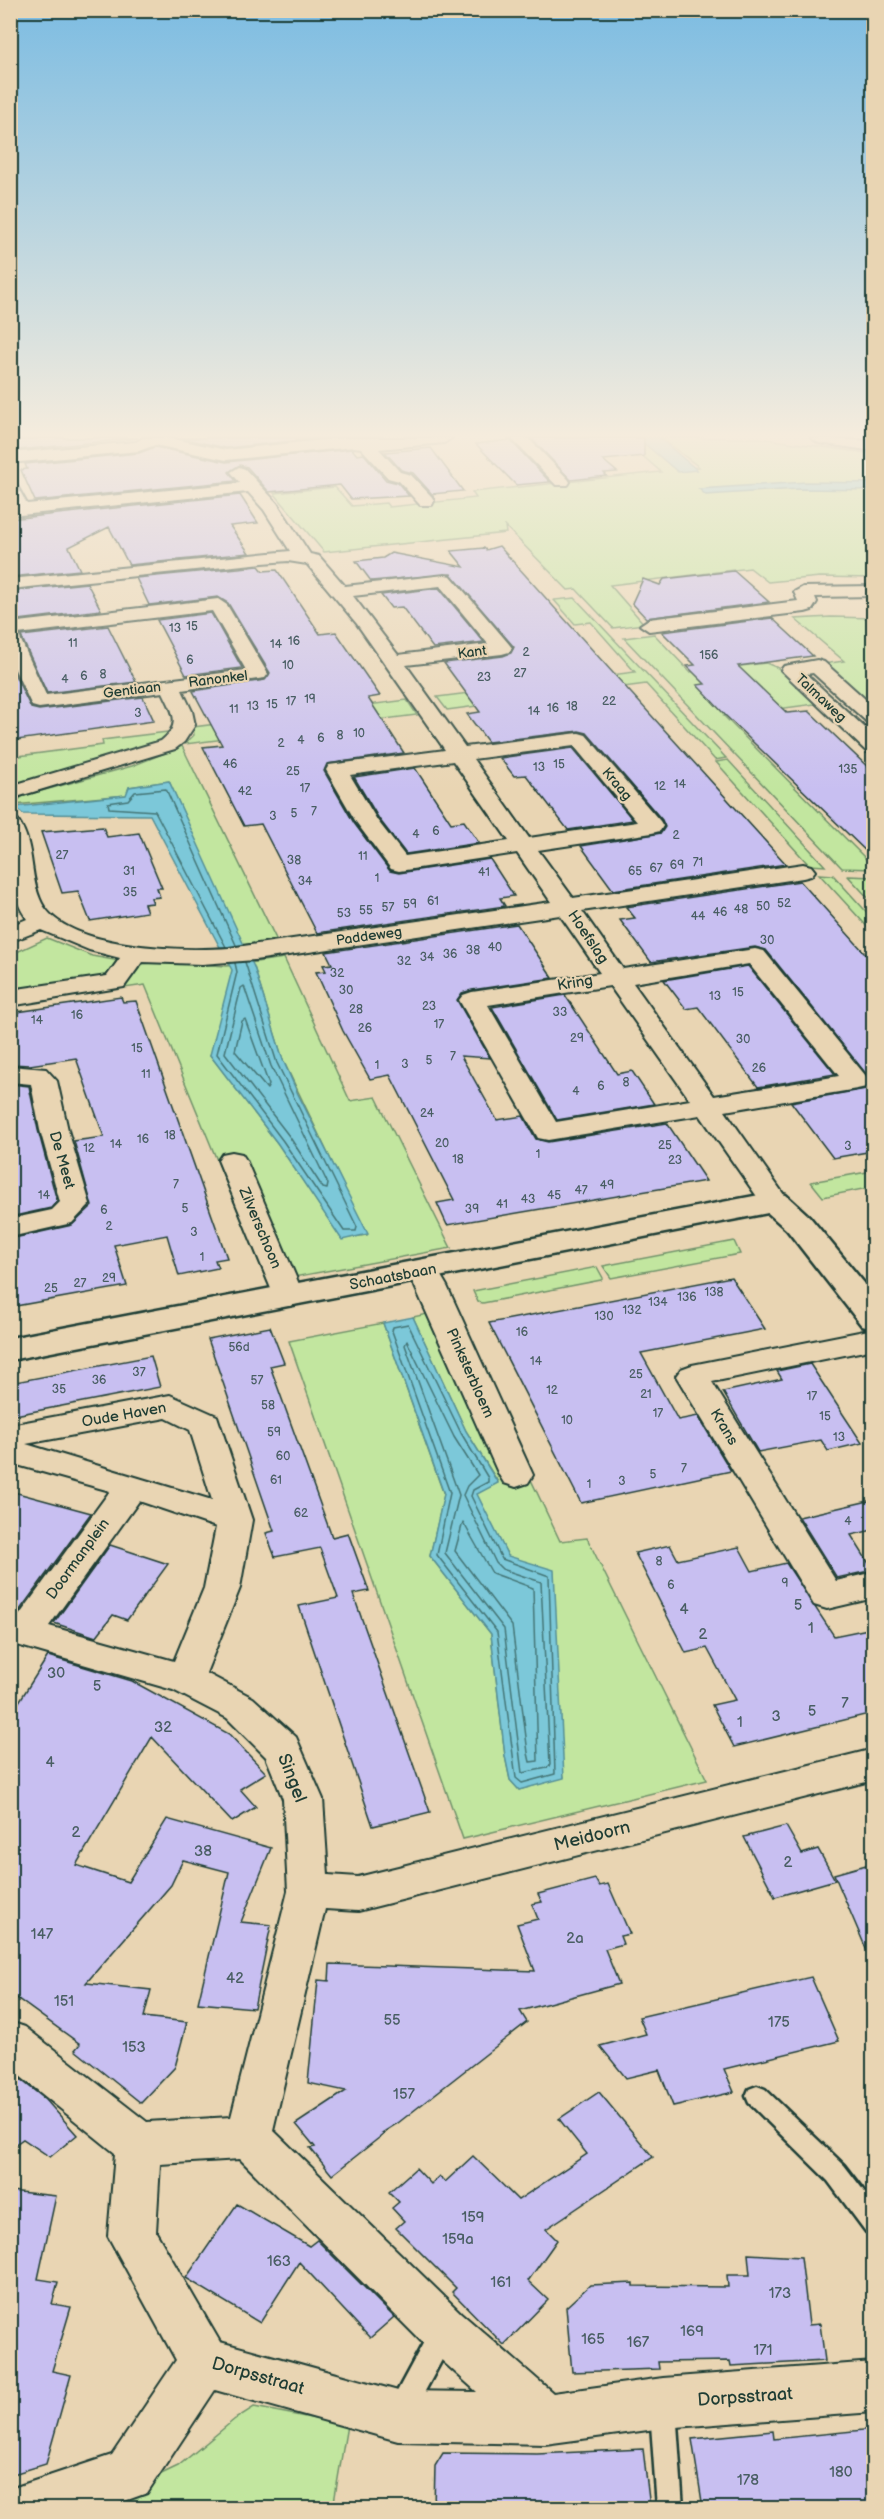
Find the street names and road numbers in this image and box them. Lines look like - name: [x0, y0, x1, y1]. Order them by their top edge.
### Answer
- street label: Kant: [457, 642, 488, 662]
- street label: Ranonkel: [187, 667, 249, 691]
- street label: Talmaweg: [792, 670, 850, 726]
- street label: Gentiaan: [102, 678, 162, 702]
- street label: Kraag: [598, 764, 636, 804]
- street label: Hoefslag: [563, 907, 613, 967]
- street label: Paddeweg: [335, 923, 403, 949]
- street label: Kring: [556, 971, 594, 995]
- street label: De Meet: [45, 1129, 79, 1191]
- street label: Zilverschoon: [234, 1184, 286, 1272]
- street label: Schaatsbaan: [348, 1259, 438, 1295]
- street label: Pinksterbloem: [442, 1325, 498, 1421]
- street label: Oude Haven: [80, 1398, 168, 1432]
- street label: Krans: [706, 1405, 743, 1449]
- street label: Doormanplein: [42, 1515, 114, 1603]
- street label: Singel: [273, 1751, 311, 1805]
- street label: Meidoorn: [552, 1816, 632, 1856]
- street label: Dorpsstraat: [209, 2353, 307, 2399]
- street label: Dorpsstraat: [697, 2383, 794, 2411]

